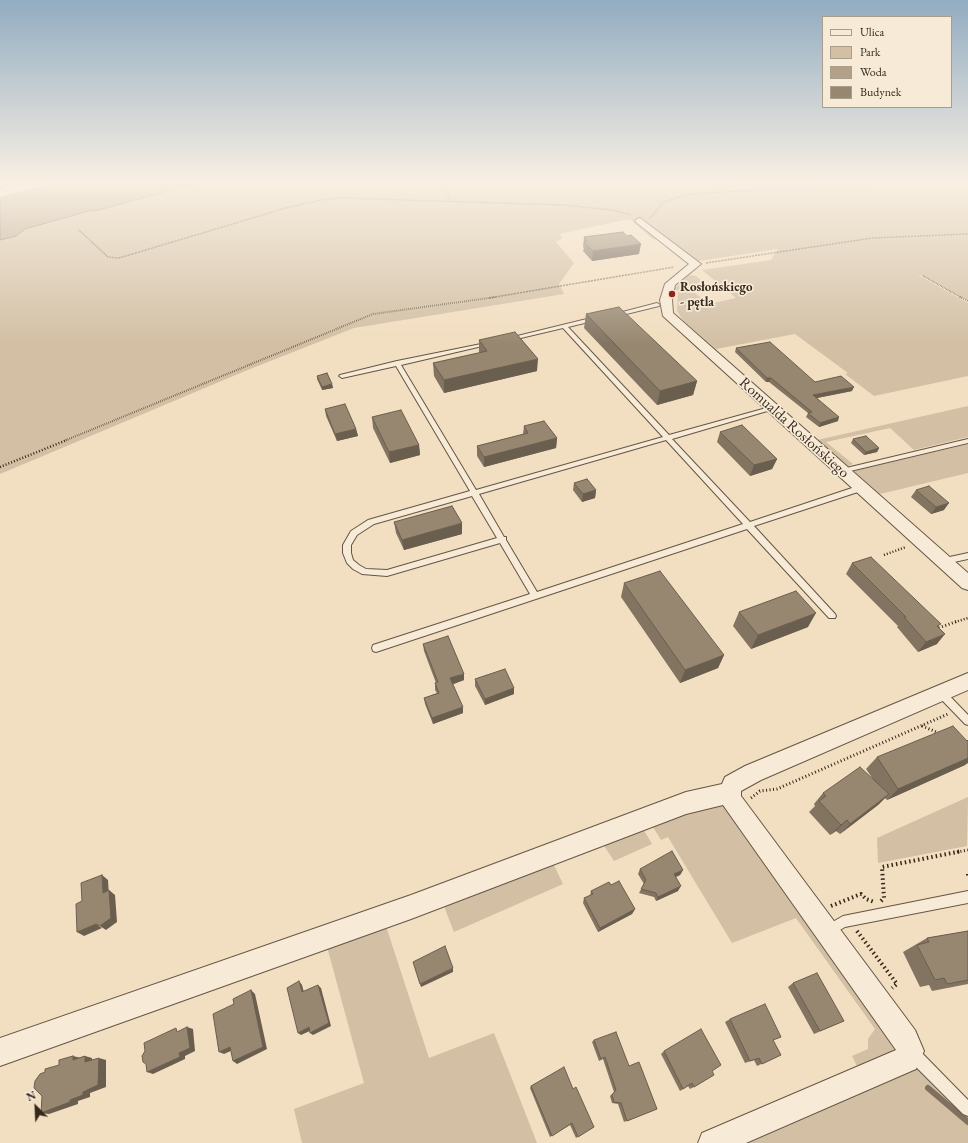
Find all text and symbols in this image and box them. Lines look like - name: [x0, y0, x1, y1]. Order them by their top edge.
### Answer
- legend: [822, 16, 952, 108]
- text: Ulica: [860, 24, 884, 40]
- text: Park: [860, 44, 880, 60]
- text: Woda: [860, 64, 887, 80]
- text: Budynek: [860, 84, 901, 100]
- place label: Rosłońskiego - pętla: [680, 279, 753, 310]
- marker: Rosłońskiego - pętla: [667, 289, 677, 299]
- street label: Romualda Rosłońskiego: [735, 374, 853, 482]
- north arrow: [16, 1087, 56, 1127]
- text: N: [24, 1088, 38, 1104]

